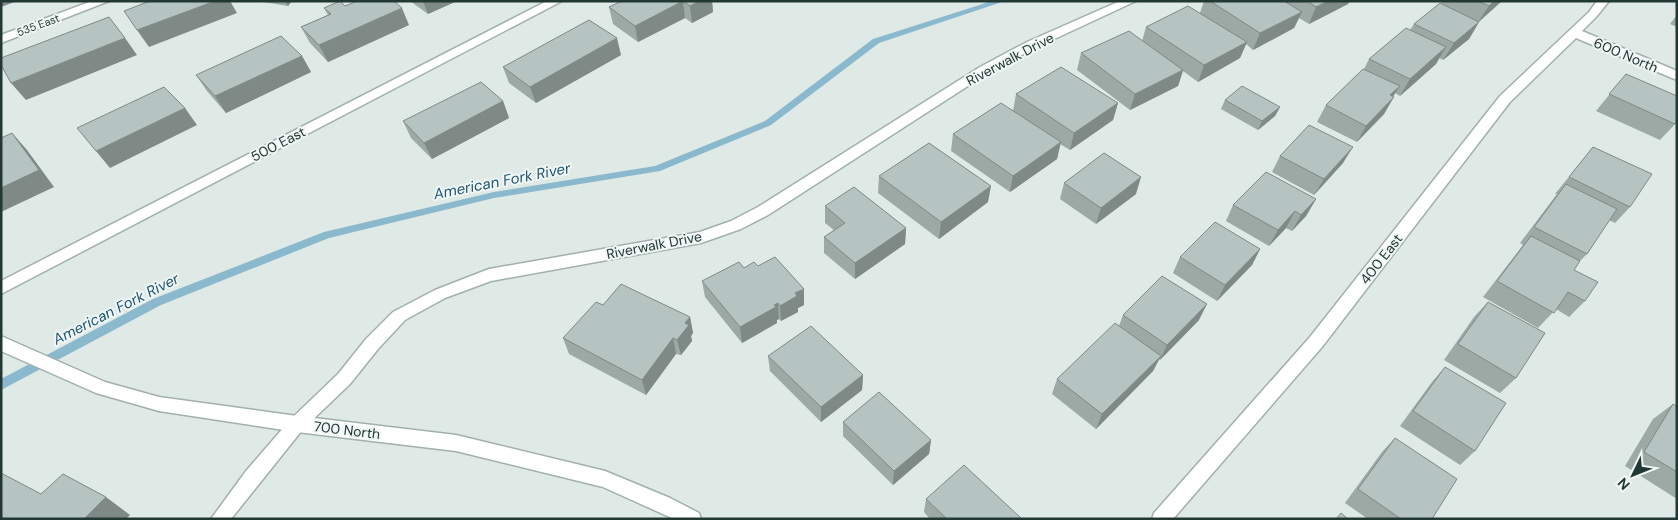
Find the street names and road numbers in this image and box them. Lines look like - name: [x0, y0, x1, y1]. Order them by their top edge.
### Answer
- street label: 535 East: [15, 11, 61, 39]
- street label: Riverwalk Drive: [963, 28, 1057, 90]
- street label: 600 North: [1591, 33, 1661, 77]
- street label: 500 East: [248, 123, 308, 165]
- street label: Riverwalk Drive: [605, 227, 703, 263]
- street label: 400 East: [1356, 230, 1406, 288]
- street label: 700 North: [313, 417, 381, 443]

